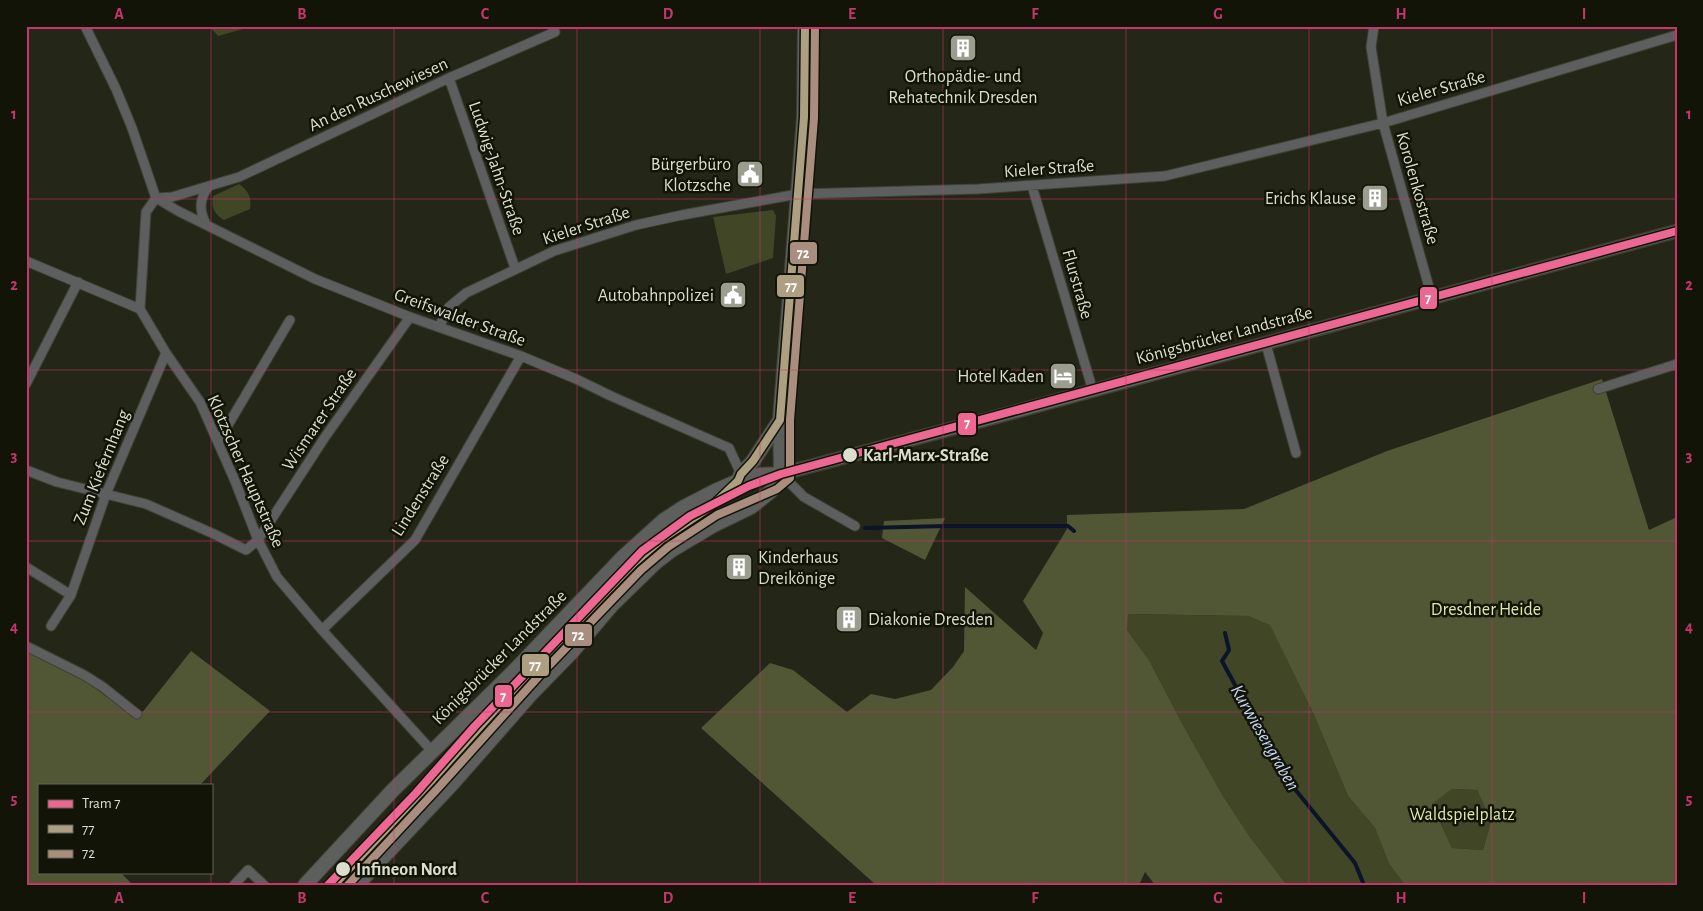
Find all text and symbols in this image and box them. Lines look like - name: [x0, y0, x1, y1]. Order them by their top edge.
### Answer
- text: A: [114, 6, 124, 22]
- text: B: [297, 6, 307, 22]
- text: C: [481, 6, 490, 22]
- text: D: [663, 6, 674, 22]
- text: E: [848, 6, 856, 22]
- text: F: [1031, 6, 1039, 22]
- text: G: [1213, 6, 1223, 22]
- text: H: [1395, 6, 1407, 22]
- text: I: [1582, 6, 1586, 22]
- building icon: Orthopädie- und Rehatechnik Dresden: [948, 33, 978, 63]
- street label: An den Ruschewiesen: [306, 55, 451, 135]
- place label: Orthopädie- und Rehatechnik Dresden: [888, 68, 1038, 107]
- street label: Kieler Straße: [1395, 68, 1487, 110]
- street label: Ludwig-Jahn-Straße: [465, 99, 527, 238]
- text: 1: [11, 106, 17, 122]
- text: 1: [1686, 106, 1692, 122]
- street label: Korolenkostraße: [1392, 130, 1442, 247]
- place label: Bürgerbüro Klotzsche: [651, 156, 731, 195]
- street label: Kieler Straße: [1003, 157, 1095, 181]
- public building icon: Bürgerbüro Klotzsche: [735, 159, 765, 189]
- building icon: Erichs Klause: [1360, 183, 1390, 213]
- place label: Erichs Klause: [1265, 190, 1356, 208]
- street label: Kieler Straße: [540, 203, 632, 248]
- line badge: 72: [789, 241, 818, 265]
- text: 72: [797, 247, 810, 261]
- street label: Flurstraße: [1059, 247, 1096, 321]
- line badge: 77: [776, 274, 805, 298]
- text: 2: [10, 277, 18, 293]
- text: 2: [1685, 277, 1693, 293]
- public building icon: Autobahnpolizei: [718, 280, 748, 310]
- text: 77: [785, 280, 797, 294]
- street label: Greifswalder Straße: [392, 286, 528, 350]
- line badge: 7: [1419, 286, 1438, 310]
- place label: Autobahnpolizei: [598, 287, 714, 305]
- text: 7: [1425, 292, 1431, 306]
- street label: Königsbrücker Landstraße: [1134, 304, 1314, 368]
- hotel icon: Hotel Kaden: [1048, 361, 1078, 391]
- street label: Wismarer Straße: [279, 365, 361, 474]
- place label: Hotel Kaden: [957, 368, 1044, 386]
- street label: Klotzscher Hauptstraße: [203, 392, 287, 551]
- street label: Zum Kiefernhang: [71, 407, 133, 527]
- line badge: 7: [957, 412, 977, 436]
- text: 7: [964, 417, 970, 431]
- marker: Karl-Marx-Straße: [841, 446, 859, 464]
- place label: Karl-Marx-Straße: [863, 447, 989, 465]
- text: 3: [11, 448, 18, 464]
- text: 3: [1686, 448, 1693, 464]
- street label: Lindenstraße: [389, 451, 453, 540]
- place label: Kinderhaus Dreikönige: [758, 549, 838, 588]
- building icon: Kinderhaus Dreikönige: [724, 552, 754, 582]
- street label: Königsbrücker Landstraße: [429, 587, 570, 728]
- park label: Dresdner Heide: [1431, 601, 1541, 619]
- building icon: Diakonie Dresden: [834, 604, 864, 634]
- place label: Diakonie Dresden: [868, 611, 993, 629]
- text: 4: [10, 619, 18, 635]
- text: 4: [1685, 619, 1693, 635]
- line badge: 72: [564, 623, 593, 647]
- text: 72: [572, 629, 585, 643]
- line badge: 77: [521, 653, 550, 677]
- text: 77: [529, 659, 541, 673]
- water label: Kurwiesengraben: [1227, 682, 1303, 794]
- line badge: 7: [494, 684, 513, 708]
- text: 7: [500, 690, 506, 704]
- legend: [38, 784, 212, 874]
- text: 5: [11, 791, 18, 807]
- text: 5: [1686, 791, 1693, 807]
- text: Tram 7: [82, 796, 121, 811]
- park label: Waldspielplatz: [1409, 806, 1515, 824]
- text: 77: [82, 822, 95, 837]
- text: 72: [82, 846, 95, 861]
- marker: Infineon Nord: [334, 860, 352, 878]
- place label: Infineon Nord: [356, 861, 458, 879]
- text: A: [114, 890, 124, 906]
- text: B: [297, 890, 307, 906]
- text: C: [481, 890, 490, 906]
- text: D: [663, 890, 674, 906]
- text: E: [848, 890, 856, 906]
- text: F: [1031, 890, 1039, 906]
- text: G: [1213, 890, 1223, 906]
- text: H: [1395, 890, 1407, 906]
- text: I: [1582, 890, 1586, 906]

